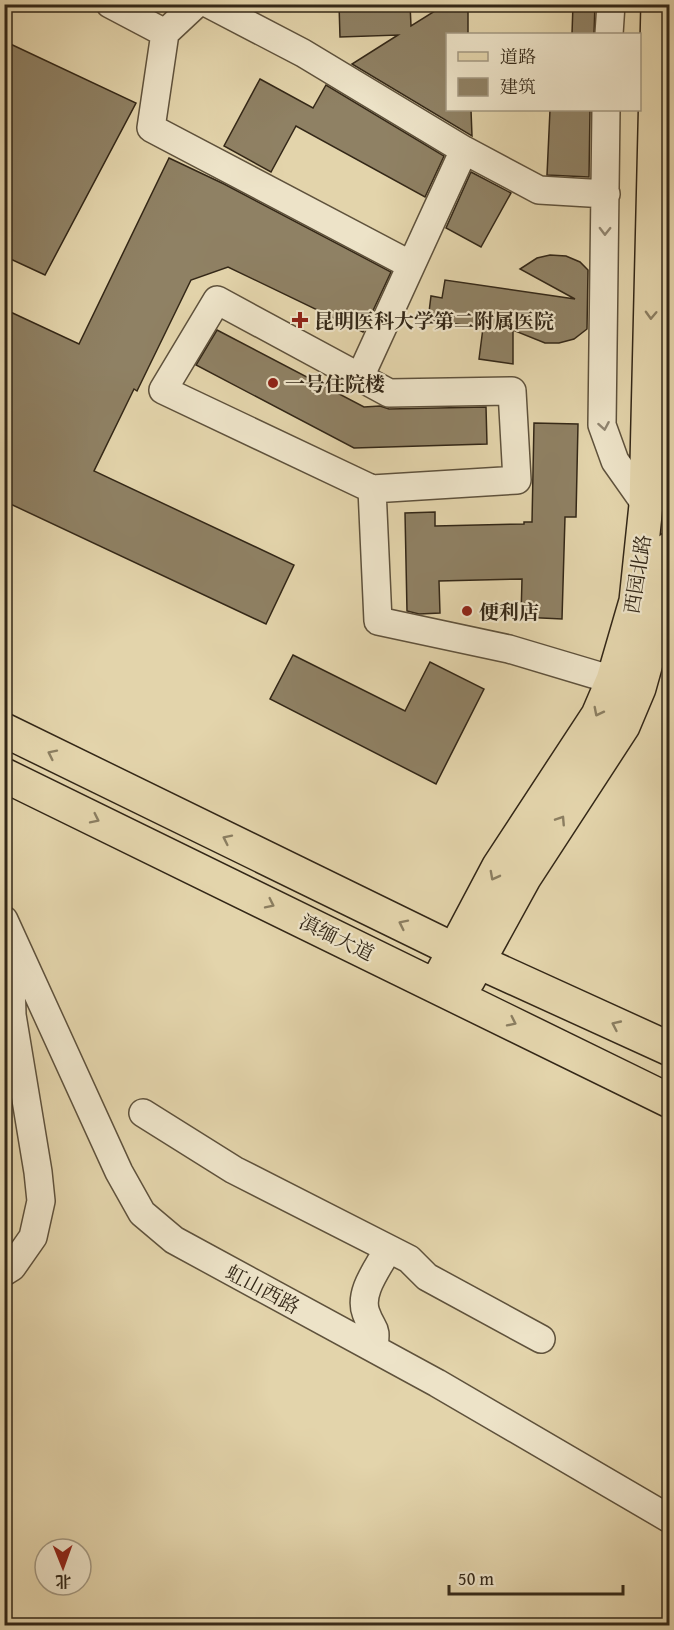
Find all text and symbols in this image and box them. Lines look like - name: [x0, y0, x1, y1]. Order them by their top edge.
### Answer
- legend: [446, 33, 641, 111]
- text: 道路: [500, 43, 536, 70]
- text: 建筑: [500, 73, 536, 100]
- one-way arrow: [599, 226, 611, 235]
- place label: 昆明医科大学第二附属医院: [314, 306, 554, 335]
- one-way arrow: [644, 310, 657, 319]
- marker: 昆明医科大学第二附属医院: [291, 311, 309, 329]
- place label: 一号住院楼: [285, 369, 385, 398]
- marker: 一号住院楼: [266, 376, 280, 390]
- one-way arrow: [597, 420, 610, 430]
- street label: 西园北路: [616, 532, 658, 616]
- place label: 便利店: [479, 597, 539, 626]
- marker: 便利店: [460, 604, 474, 618]
- one-way arrow: [594, 706, 606, 717]
- one-way arrow: [47, 749, 58, 761]
- one-way arrow: [88, 811, 99, 823]
- one-way arrow: [554, 816, 565, 827]
- one-way arrow: [223, 835, 234, 846]
- one-way arrow: [490, 870, 501, 881]
- one-way arrow: [264, 897, 275, 909]
- street label: 滇缅大道: [295, 906, 379, 968]
- one-way arrow: [398, 920, 409, 932]
- one-way arrow: [505, 1015, 516, 1027]
- one-way arrow: [612, 1020, 623, 1032]
- street label: 虹山西路: [221, 1257, 305, 1321]
- north arrow: [33, 1537, 93, 1597]
- scale bar: [449, 1558, 623, 1596]
- text: 50 m: [458, 1565, 494, 1592]
- text: 北: [55, 1570, 71, 1594]

